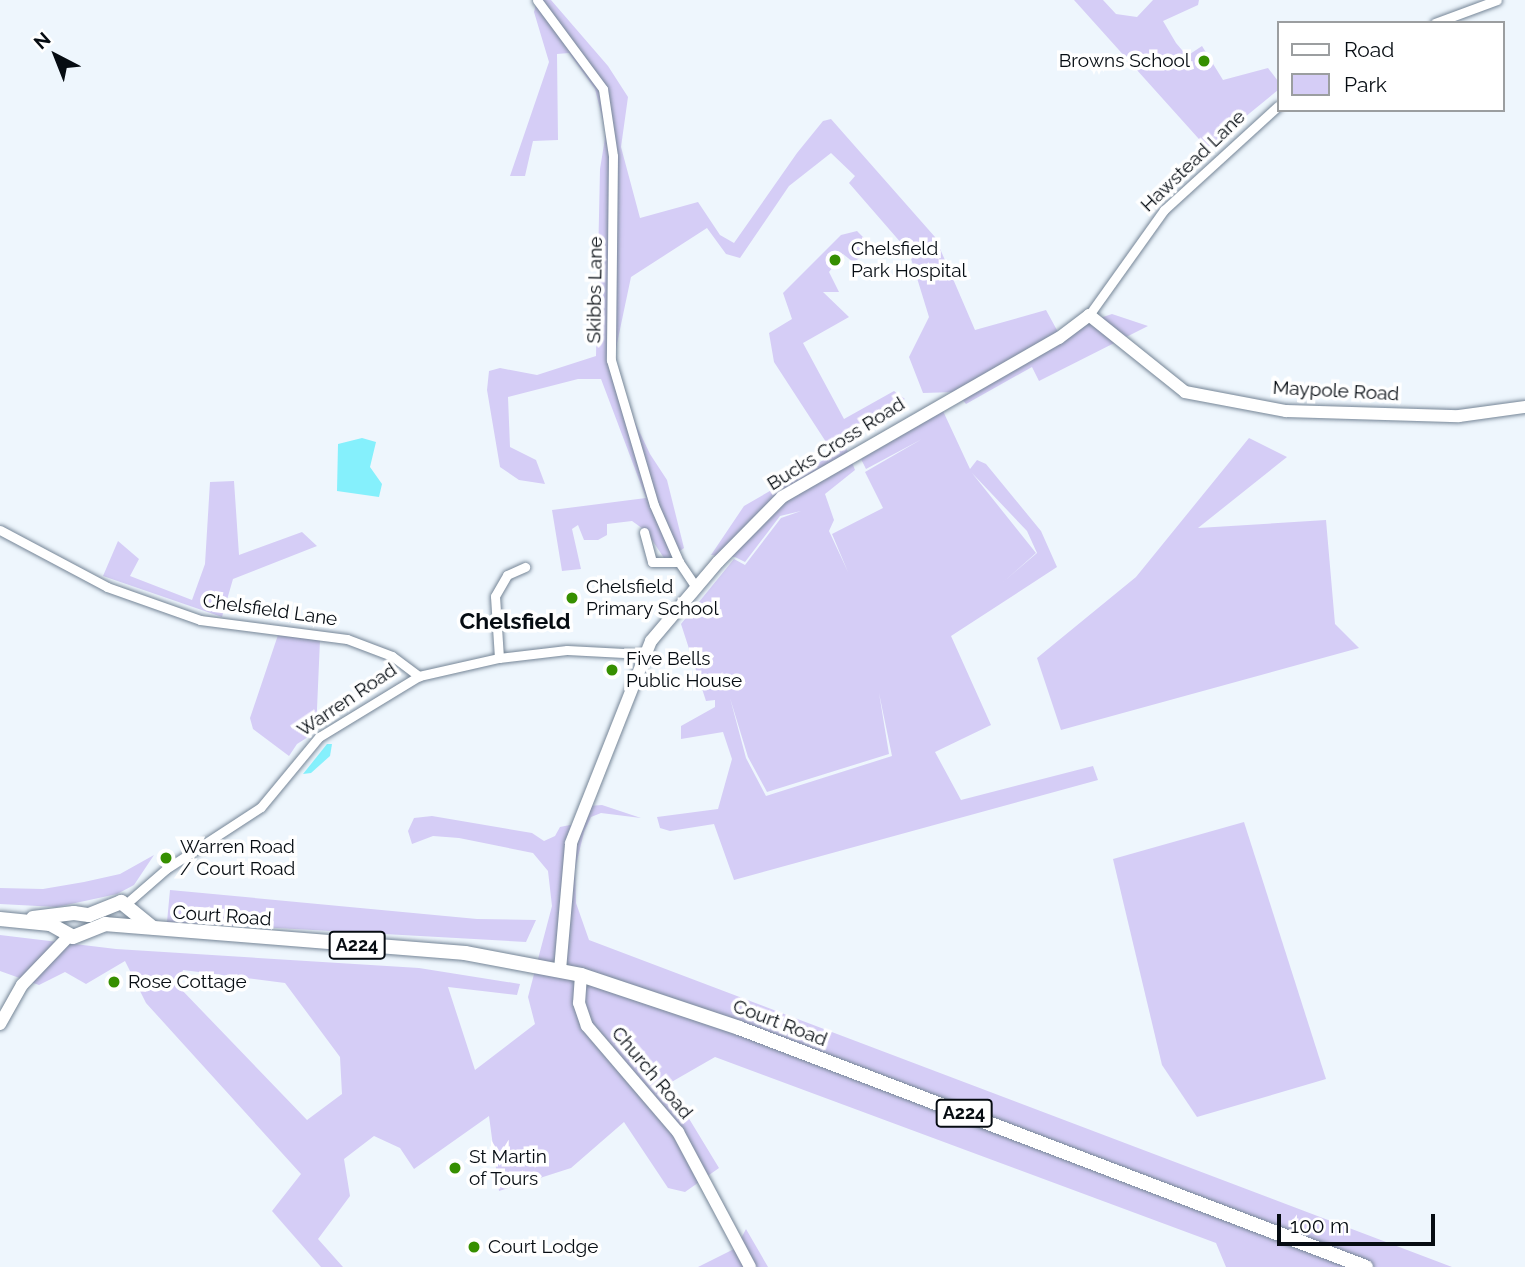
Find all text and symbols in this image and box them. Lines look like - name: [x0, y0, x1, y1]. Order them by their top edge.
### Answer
- north arrow: [21, 21, 91, 91]
- legend: [1276, 21, 1504, 112]
- text: N: [29, 27, 55, 53]
- text: Road: [1344, 37, 1394, 62]
- place label: Browns School: [1059, 50, 1190, 72]
- marker: Browns School: [1196, 53, 1212, 69]
- text: Park: [1344, 72, 1387, 97]
- street label: Hawstead Lane: [1136, 105, 1250, 217]
- street label: Skibbs Lane: [583, 236, 607, 344]
- place label: Chelsfield Park Hospital: [851, 238, 967, 282]
- marker: Chelsfield Park Hospital: [825, 250, 845, 270]
- street label: Maypole Road: [1272, 376, 1400, 406]
- street label: Bucks Cross Road: [763, 392, 909, 496]
- place label: Chelsfield Primary School: [586, 576, 719, 620]
- street label: Chelsfield Lane: [201, 589, 339, 631]
- marker: Chelsfield Primary School: [564, 590, 580, 606]
- district label: Chelsfield: [460, 607, 570, 635]
- place label: Five Bells Public House: [626, 648, 742, 692]
- street label: Warren Road: [293, 658, 401, 742]
- marker: Five Bells Public House: [604, 662, 620, 678]
- place label: Warren Road / Court Road: [180, 836, 295, 880]
- marker: Warren Road / Court Road: [158, 850, 174, 866]
- street label: Court Road: [172, 901, 272, 931]
- road number: A224: [327, 930, 387, 960]
- place label: Rose Cottage: [128, 971, 247, 993]
- marker: Rose Cottage: [106, 974, 122, 990]
- street label: Court Road: [730, 995, 830, 1051]
- street label: Church Road: [607, 1022, 697, 1124]
- road number: A224: [934, 1098, 994, 1128]
- place label: St Martin of Tours: [469, 1146, 547, 1190]
- marker: St Martin of Tours: [447, 1160, 463, 1176]
- scale bar: [1280, 1200, 1438, 1244]
- text: 100 m: [1290, 1213, 1349, 1238]
- place label: Court Lodge: [488, 1236, 598, 1258]
- marker: Court Lodge: [466, 1239, 482, 1255]

